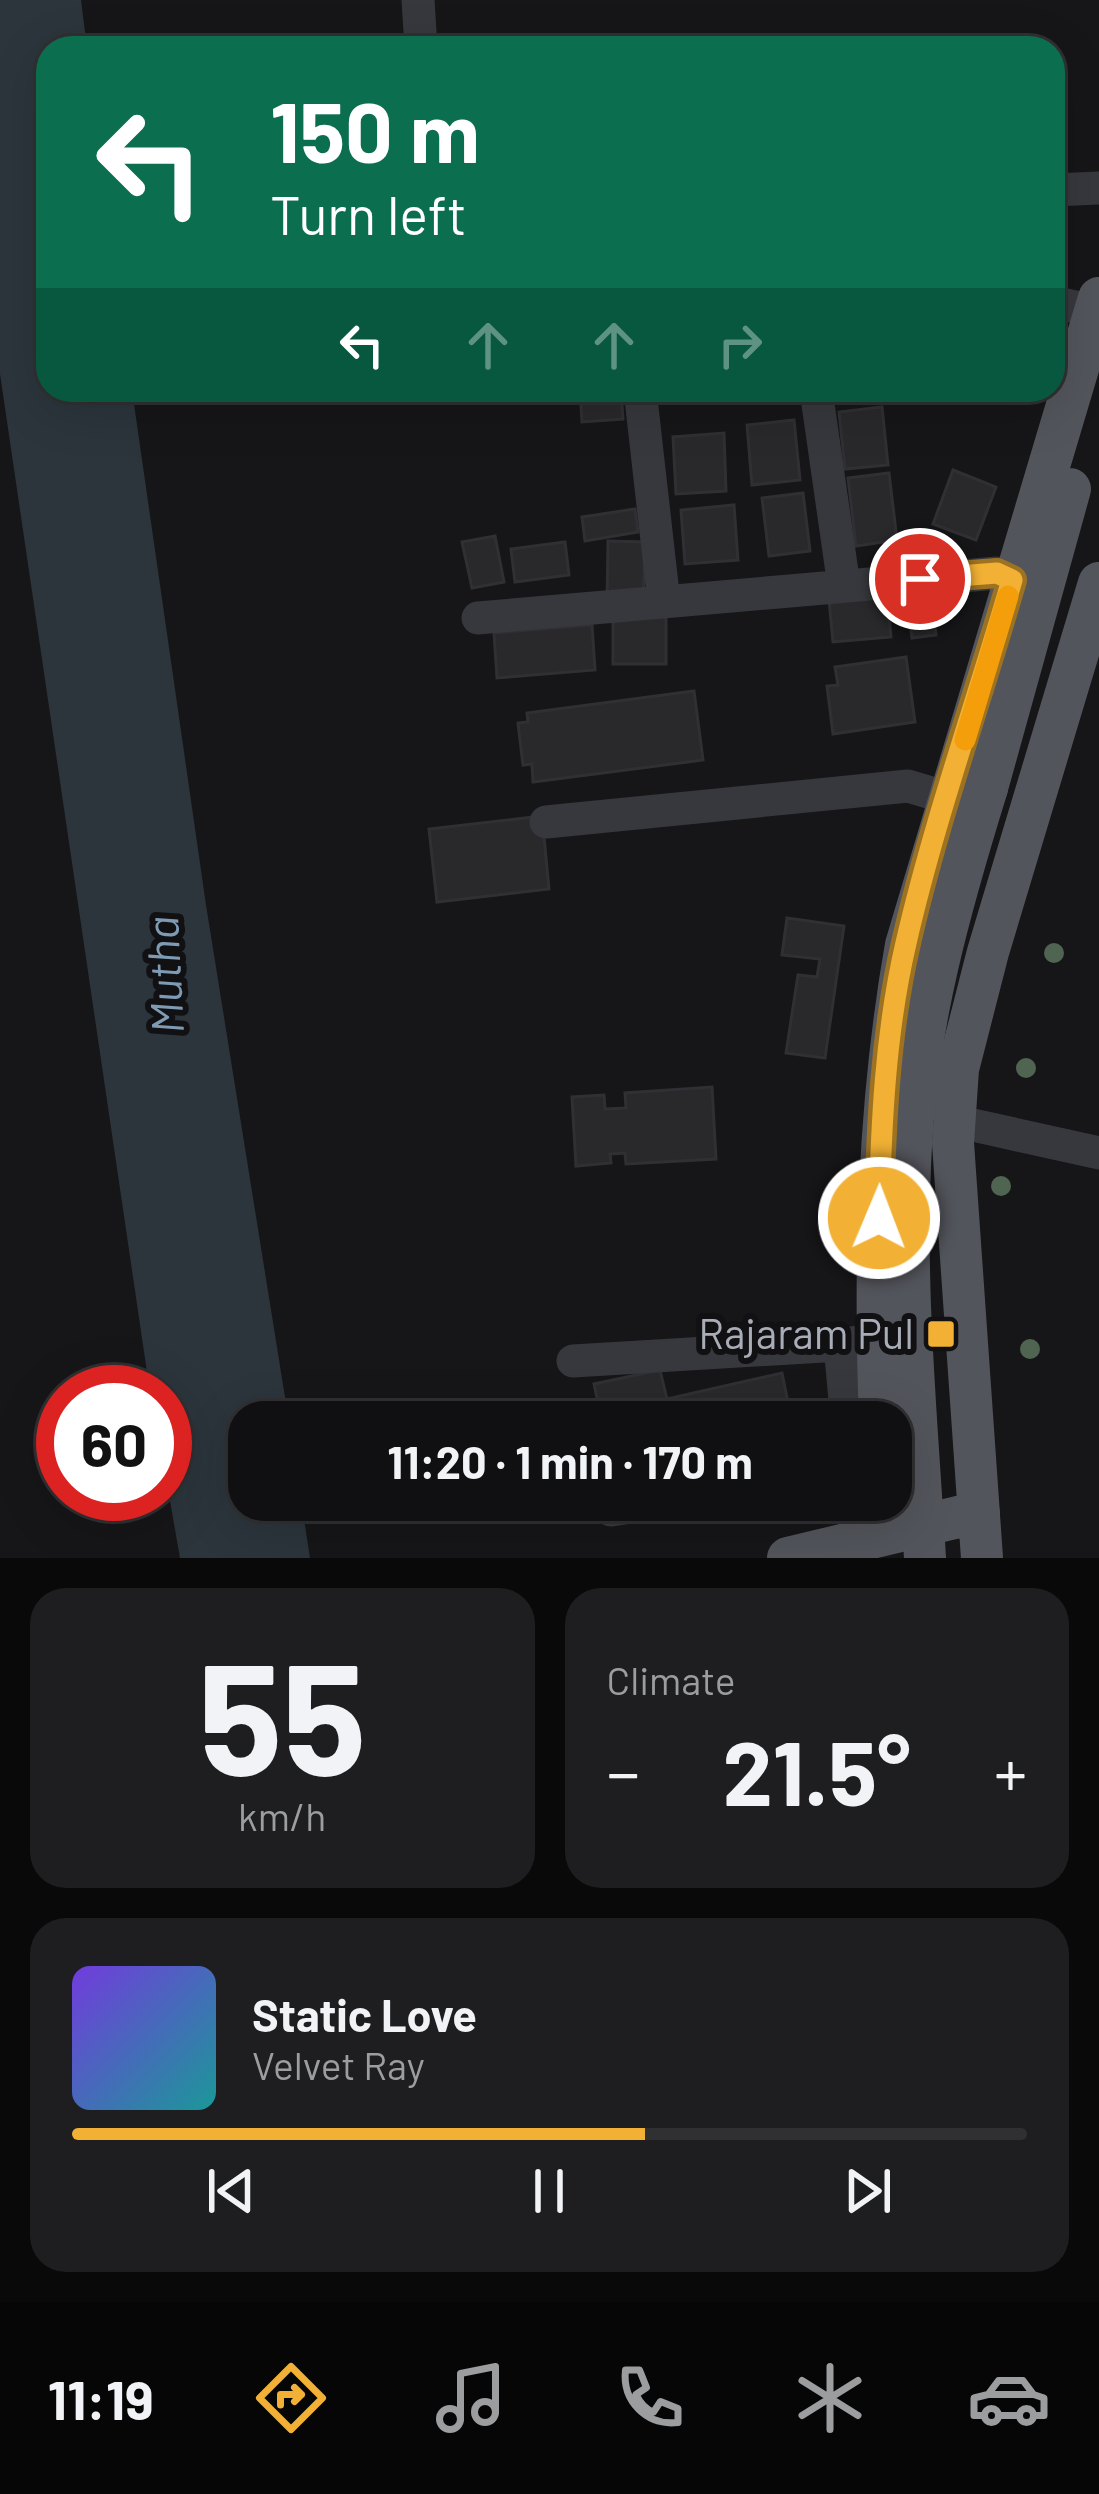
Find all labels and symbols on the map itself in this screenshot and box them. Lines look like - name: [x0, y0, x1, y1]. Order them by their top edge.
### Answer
- pin: [869, 528, 971, 630]
- water label: Mutha: [133, 915, 193, 1035]
- position arrow: [816, 1155, 942, 1281]
- place label: Rajaram Pul: [698, 1307, 914, 1358]
- marker: Rajaram Pul: [925, 1318, 957, 1350]
- speed limit sign: 60: [36, 1365, 192, 1521]

